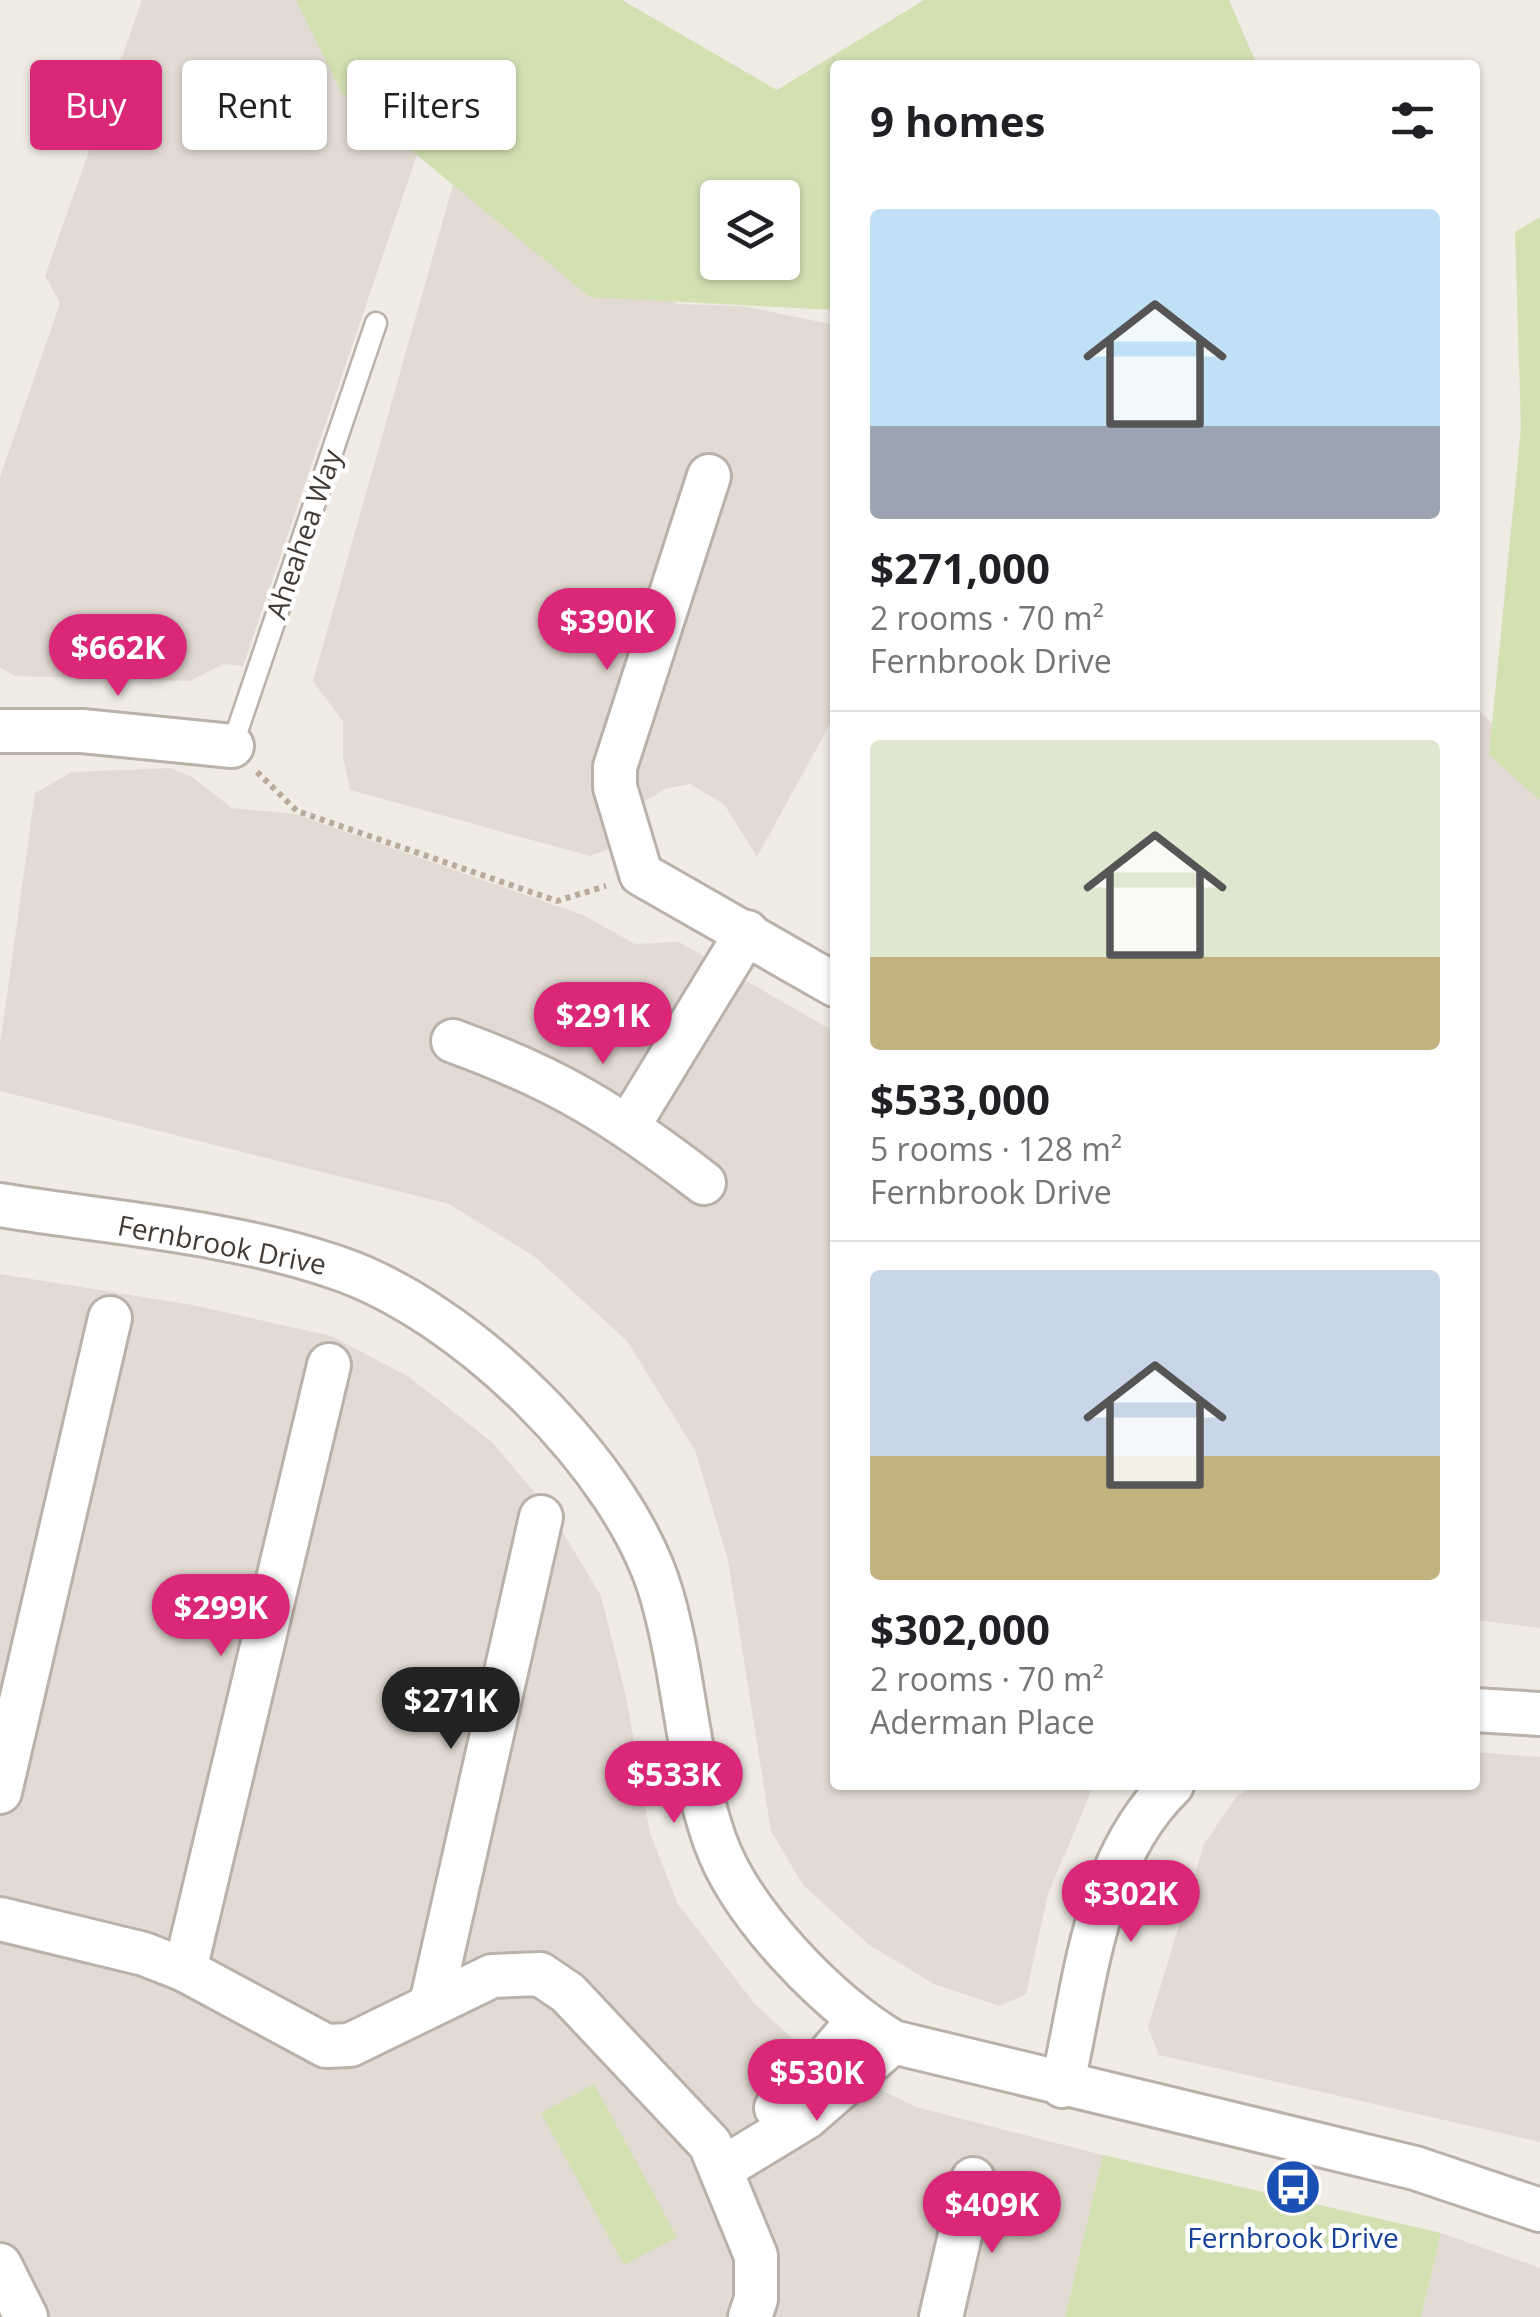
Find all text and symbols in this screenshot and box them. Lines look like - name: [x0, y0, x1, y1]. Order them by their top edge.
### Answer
- chip: Buy: [30, 60, 162, 150]
- chip: Rent: [182, 60, 327, 150]
- chip: Filters: [347, 60, 516, 150]
- text: 9 homes: [870, 92, 1045, 149]
- icon: filters: [1385, 93, 1440, 148]
- map controls: [700, 180, 800, 280]
- button: layers: [700, 180, 800, 280]
- icon: home: [1065, 274, 1245, 454]
- street label: Aheahea Way: [256, 443, 350, 624]
- text: $271,000: [870, 539, 1050, 596]
- pin: $390K: [537, 588, 677, 673]
- text: 2 rooms · 70 m²: [870, 596, 1104, 639]
- text: $390K: [560, 599, 654, 642]
- pin: $662K: [48, 614, 188, 699]
- text: $662K: [71, 625, 165, 668]
- text: Fernbrook Drive: [870, 639, 1112, 682]
- icon: home: [1065, 805, 1245, 985]
- pin: $291K: [533, 982, 673, 1067]
- text: $291K: [556, 993, 650, 1036]
- text: $533,000: [870, 1070, 1050, 1127]
- text: 5 rooms · 128 m²: [870, 1127, 1122, 1170]
- text: Fernbrook Drive: [870, 1170, 1112, 1213]
- street label: Fernbrook Drive: [115, 1205, 330, 1283]
- icon: home: [1065, 1335, 1245, 1515]
- pin: $299K: [151, 1574, 291, 1659]
- text: $299K: [174, 1585, 268, 1628]
- text: $302,000: [870, 1600, 1050, 1657]
- text: 2 rooms · 70 m²: [870, 1657, 1104, 1700]
- pin: $271K: [381, 1667, 521, 1752]
- text: $271K: [404, 1678, 498, 1721]
- text: Aderman Place: [870, 1700, 1095, 1743]
- pin: $533K: [604, 1741, 744, 1826]
- text: $533K: [627, 1752, 721, 1795]
- pin: $302K: [1061, 1860, 1201, 1945]
- text: $302K: [1084, 1871, 1178, 1914]
- pin: $530K: [747, 2039, 887, 2124]
- text: $530K: [770, 2050, 864, 2093]
- bus stop icon: Fernbrook Drive: [1263, 2157, 1323, 2217]
- pin: $409K: [922, 2171, 1062, 2256]
- text: $409K: [945, 2182, 1039, 2225]
- place label: Fernbrook Drive: [1187, 2218, 1399, 2256]

